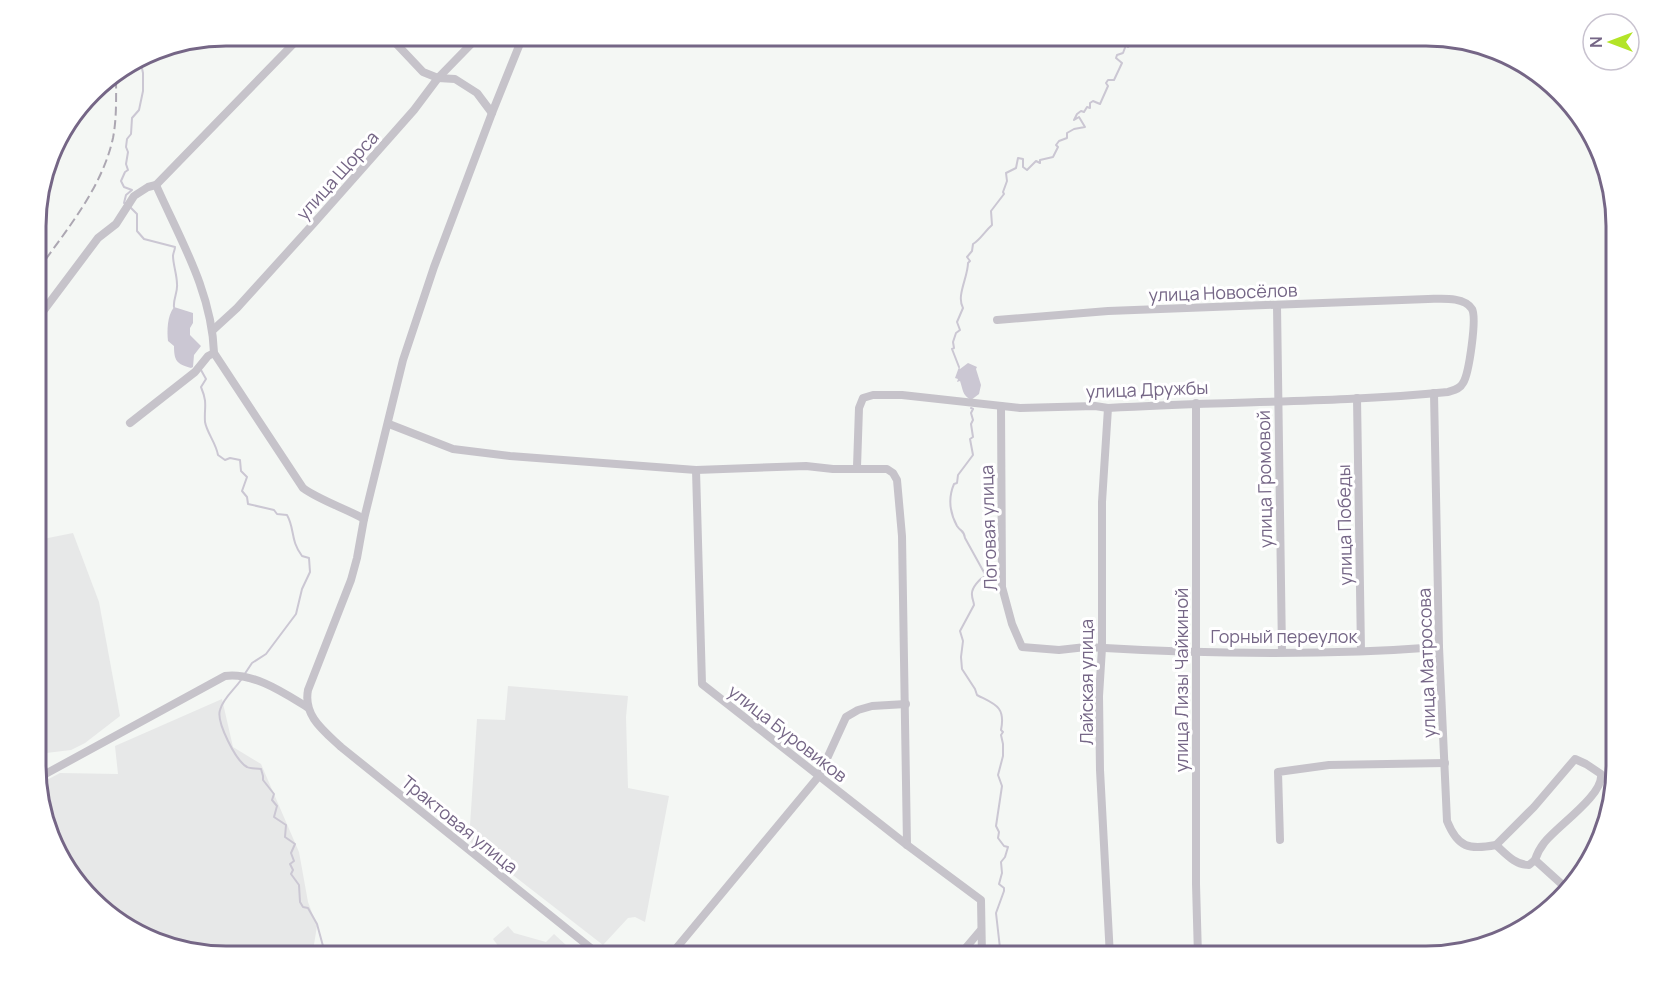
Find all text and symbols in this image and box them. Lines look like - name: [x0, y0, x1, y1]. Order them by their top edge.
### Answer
- north arrow: [1581, 12, 1641, 72]
- text: N: [1585, 36, 1607, 48]
- street label: улица Щорса: [291, 125, 383, 225]
- street label: улица Новосёлов: [1148, 277, 1298, 307]
- street label: улица Дружбы: [1085, 375, 1209, 403]
- street label: улица Громовой: [1251, 410, 1277, 548]
- street label: улица Победы: [1331, 464, 1357, 586]
- street label: Логовая улица: [974, 465, 1002, 591]
- street label: улица Лизы Чайкиной: [1169, 588, 1193, 772]
- street label: улица Матросова: [1411, 588, 1441, 738]
- street label: Лайская улица: [1074, 619, 1098, 745]
- street label: Горный переулок: [1211, 624, 1358, 648]
- street label: улица Буровиков: [723, 679, 853, 787]
- street label: Трактовая улица: [397, 770, 523, 878]

